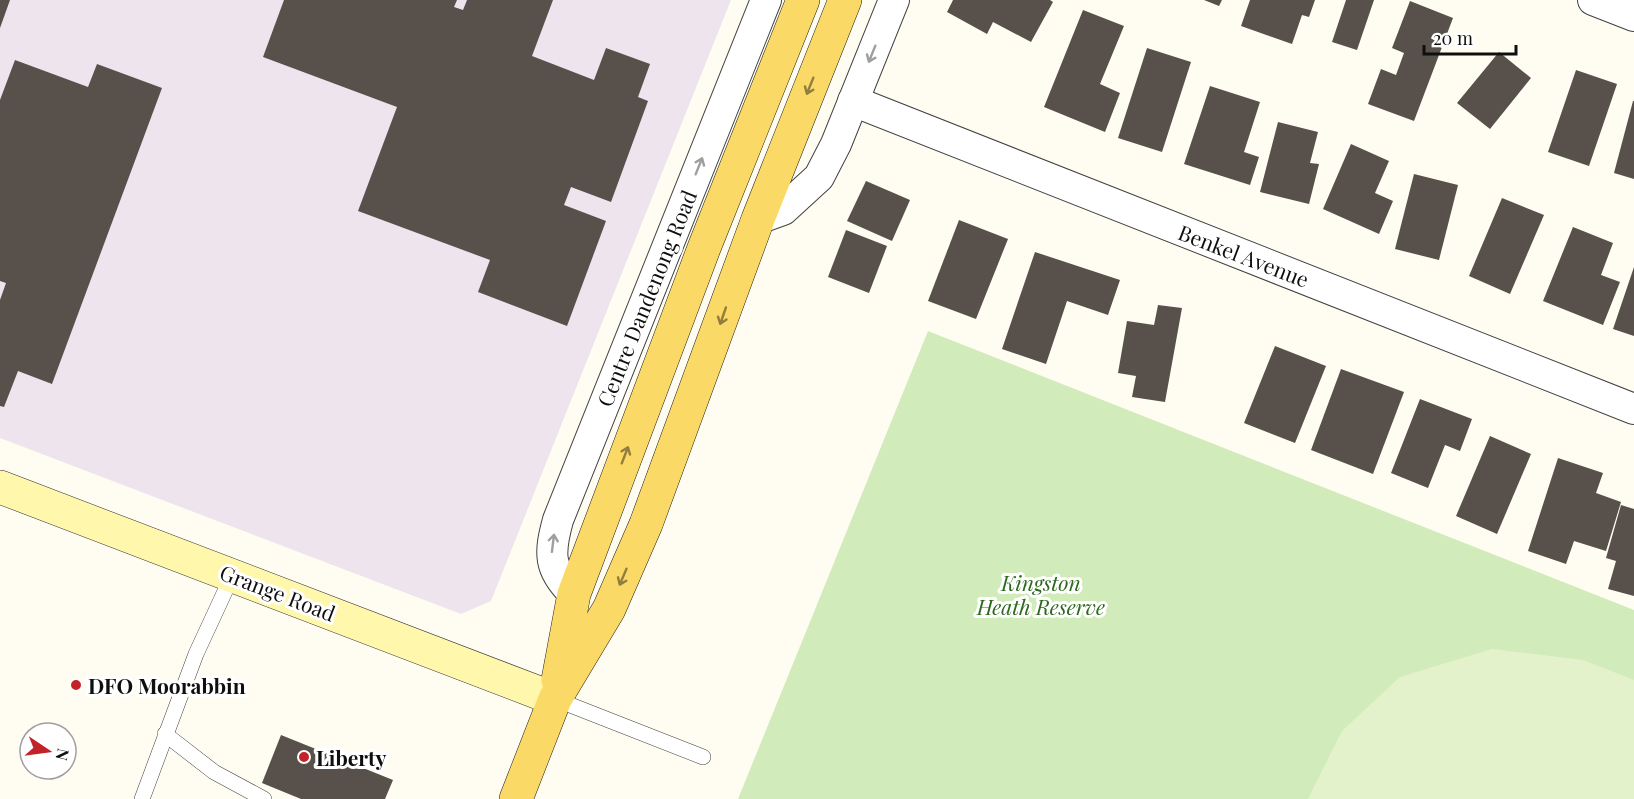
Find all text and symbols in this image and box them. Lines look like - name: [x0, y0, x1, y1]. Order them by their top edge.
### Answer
- scale bar: [1424, 18, 1516, 56]
- text: 20 m: [1433, 26, 1473, 50]
- one-way arrow: [866, 45, 877, 63]
- one-way arrow: [804, 76, 815, 95]
- one-way arrow: [694, 158, 705, 176]
- street label: Centre Dandenong Road: [590, 186, 702, 410]
- street label: Benkel Avenue: [1175, 217, 1313, 293]
- one-way arrow: [717, 306, 728, 325]
- one-way arrow: [620, 446, 631, 465]
- one-way arrow: [548, 534, 559, 554]
- street label: Grange Road: [216, 557, 340, 627]
- one-way arrow: [617, 568, 628, 586]
- park label: Kingston Heath Reserve: [976, 568, 1105, 620]
- place label: DFO Moorabbin: [88, 671, 246, 699]
- marker: DFO Moorabbin: [69, 678, 83, 692]
- north arrow: [18, 721, 78, 781]
- place label: Liberty: [316, 743, 386, 771]
- text: N: [51, 746, 75, 763]
- marker: Liberty: [297, 750, 311, 764]

